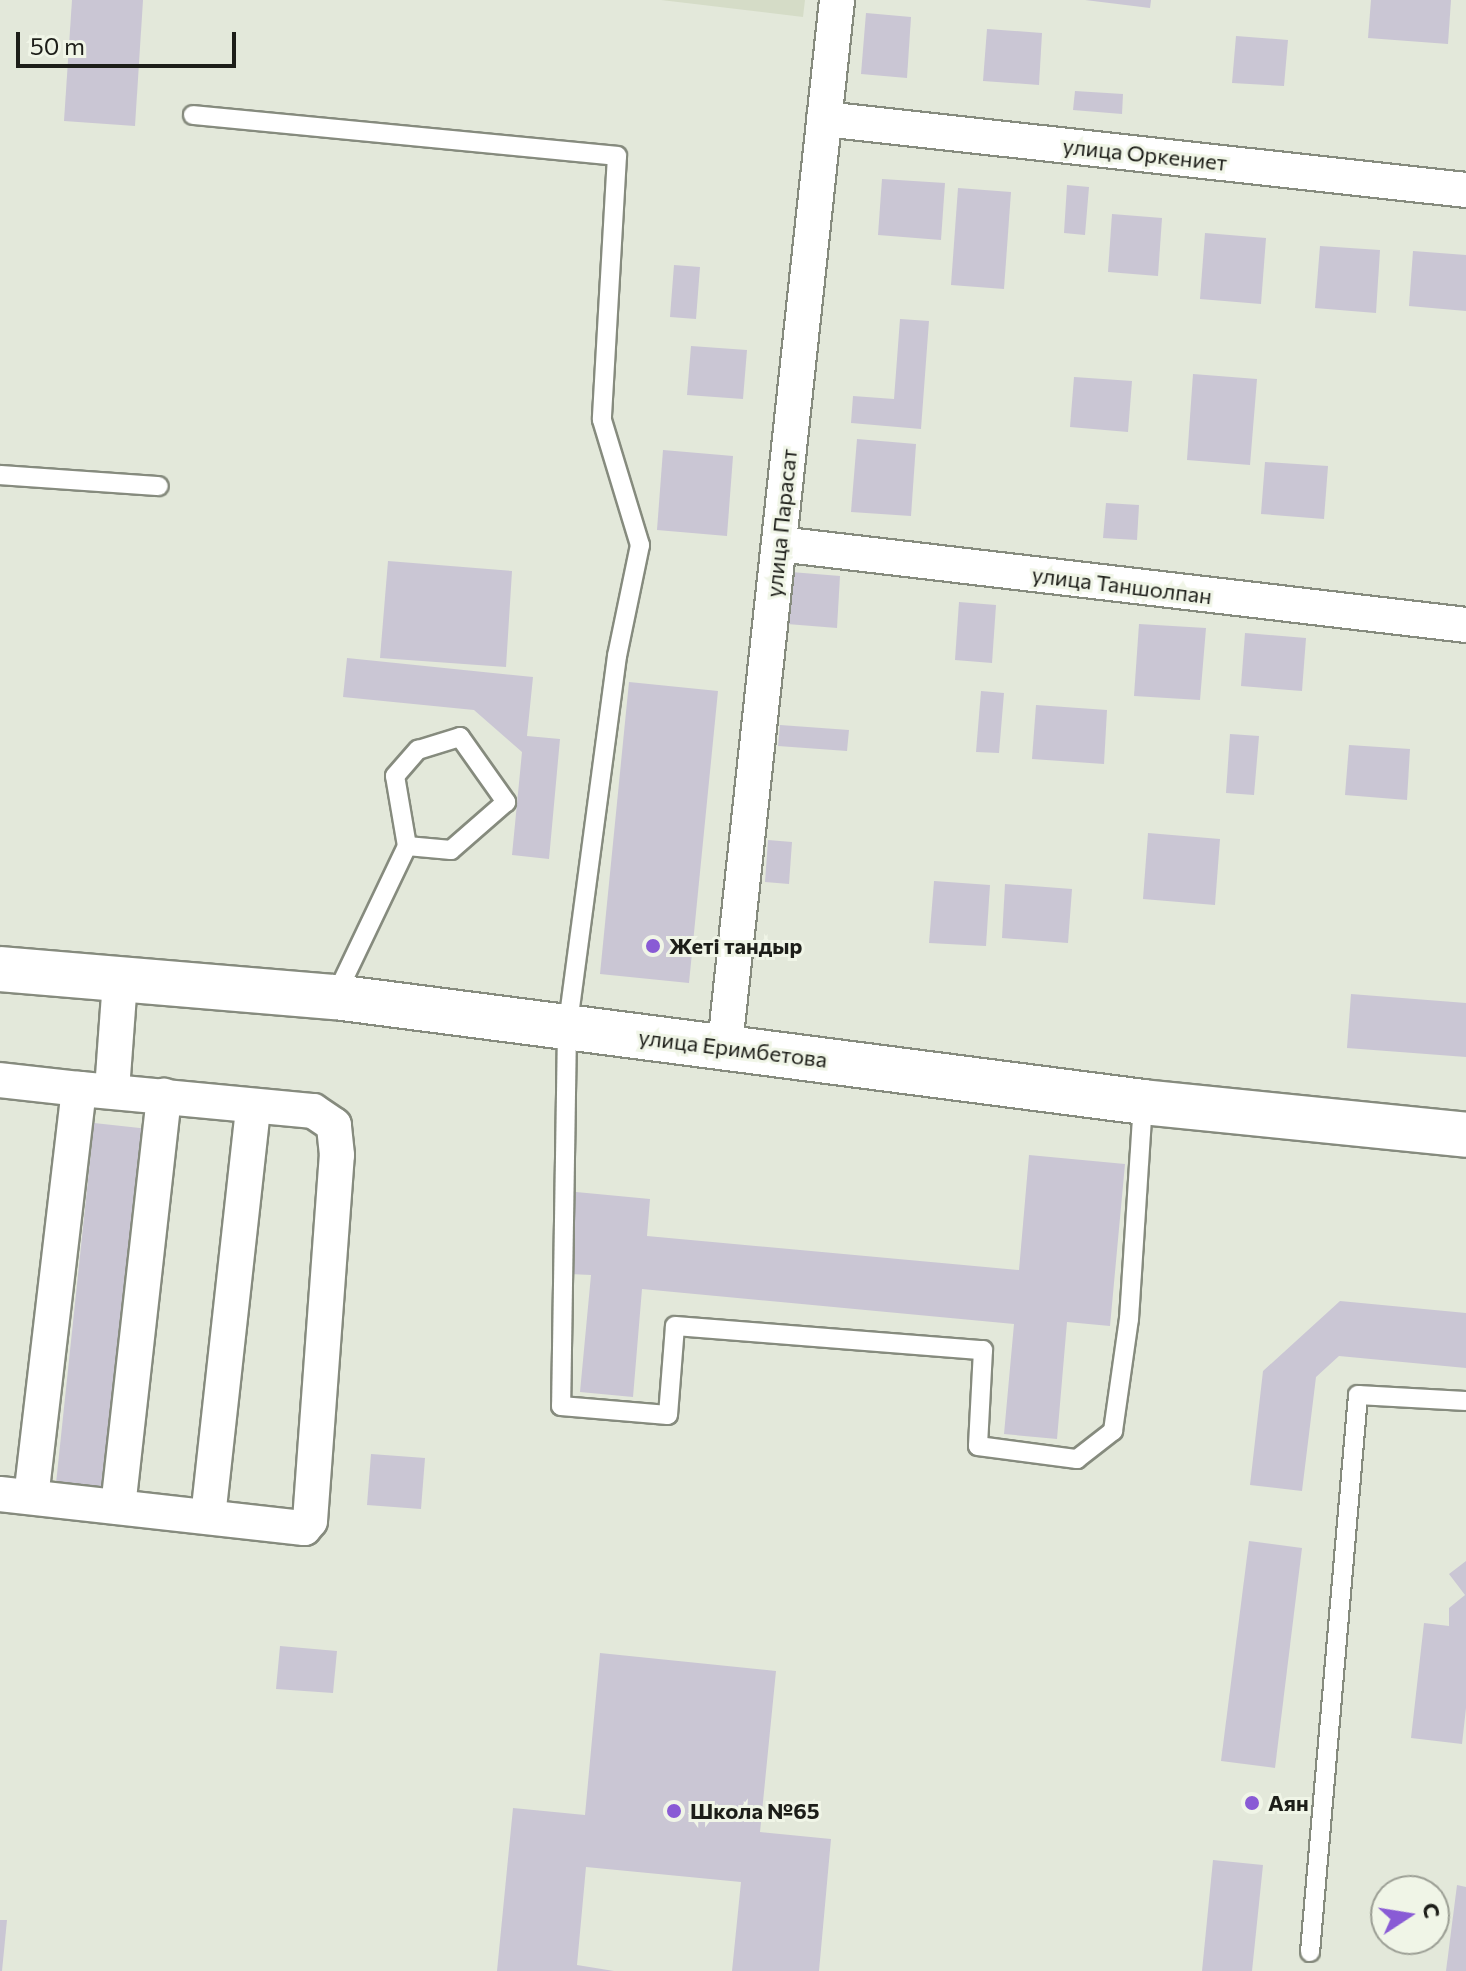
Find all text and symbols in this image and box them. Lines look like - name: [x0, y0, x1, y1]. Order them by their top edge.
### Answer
- scale bar: [20, 16, 240, 66]
- text: 50 m: [30, 31, 85, 60]
- street label: улица Оркениет: [1061, 132, 1229, 176]
- street label: улица Парасат: [760, 447, 802, 599]
- street label: улица Таншолпан: [1031, 561, 1213, 609]
- place label: Жеті тандыр: [669, 933, 802, 959]
- marker: Жеті тандыр: [644, 937, 662, 955]
- street label: улица Еримбетова: [637, 1023, 829, 1073]
- place label: Аян: [1268, 1790, 1309, 1816]
- marker: Аян: [1243, 1794, 1261, 1812]
- place label: Школа №65: [690, 1798, 820, 1824]
- marker: Школа №65: [665, 1802, 683, 1820]
- north arrow: [1370, 1875, 1450, 1955]
- text: С: [1417, 1900, 1447, 1920]

